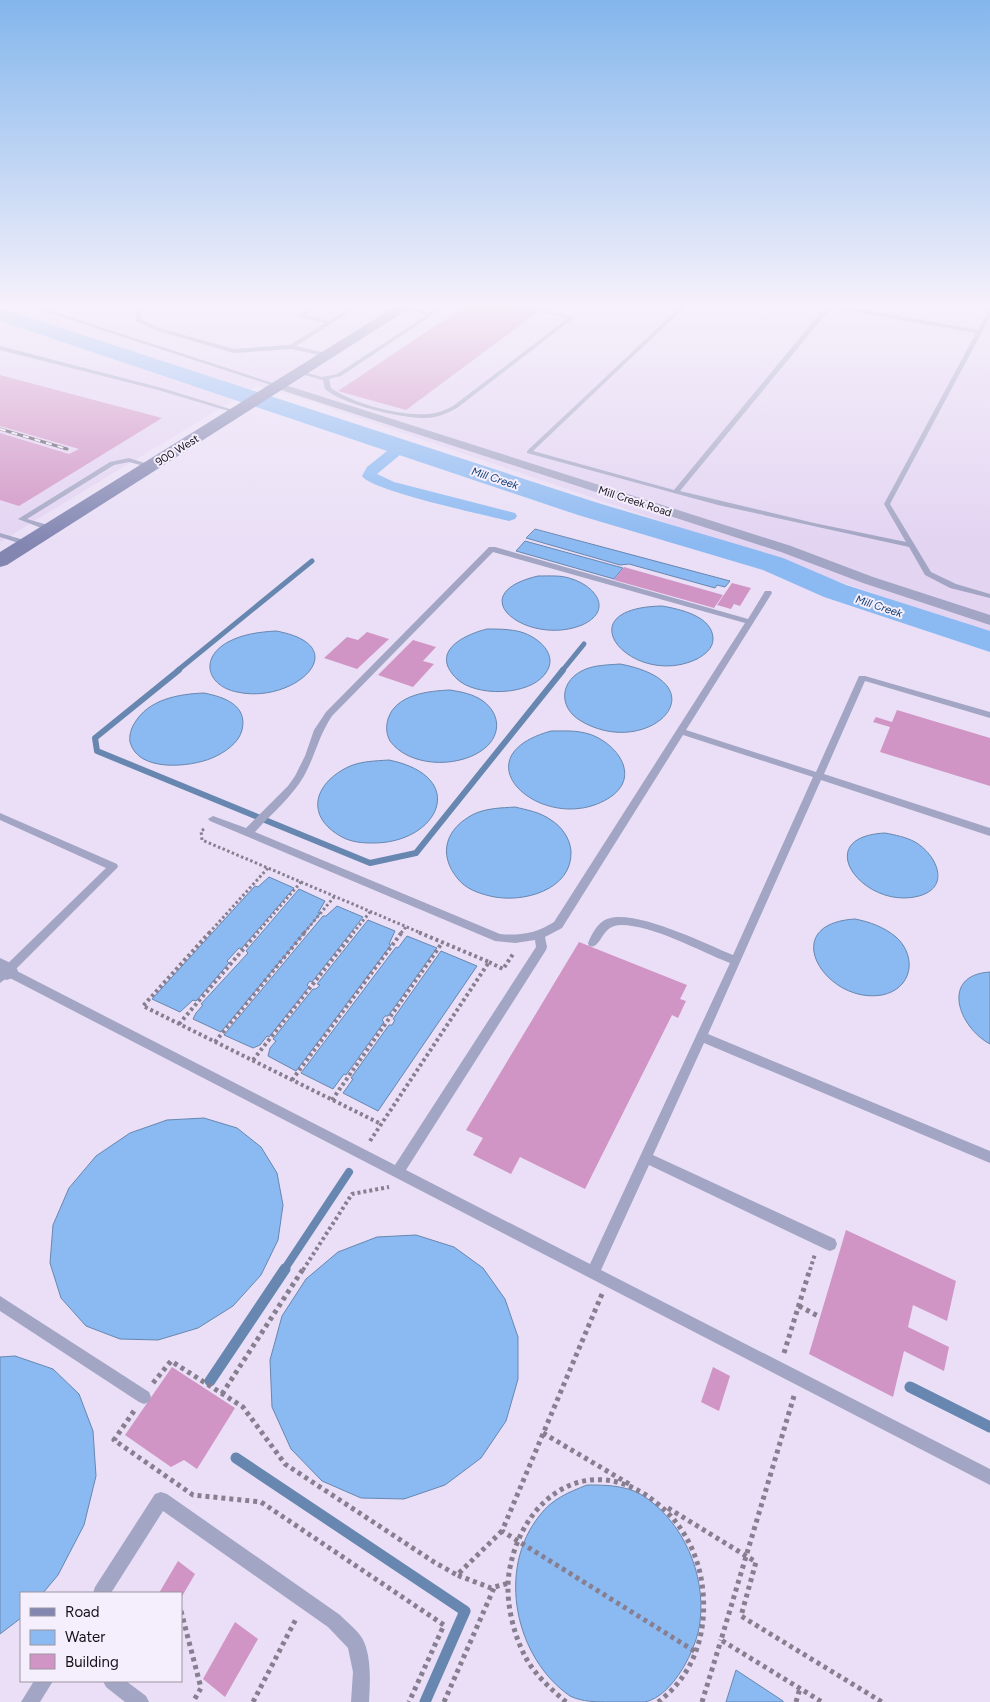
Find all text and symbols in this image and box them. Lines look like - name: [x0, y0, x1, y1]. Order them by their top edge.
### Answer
- street label: 900 West: [153, 432, 201, 469]
- water label: Mill Creek: [470, 465, 521, 492]
- street label: Mill Creek Road: [596, 483, 673, 519]
- water label: Mill Creek: [854, 593, 905, 620]
- legend: [20, 1592, 182, 1682]
- text: Road: [65, 1603, 100, 1621]
- text: Water: [65, 1628, 105, 1646]
- text: Building: [65, 1653, 119, 1671]

